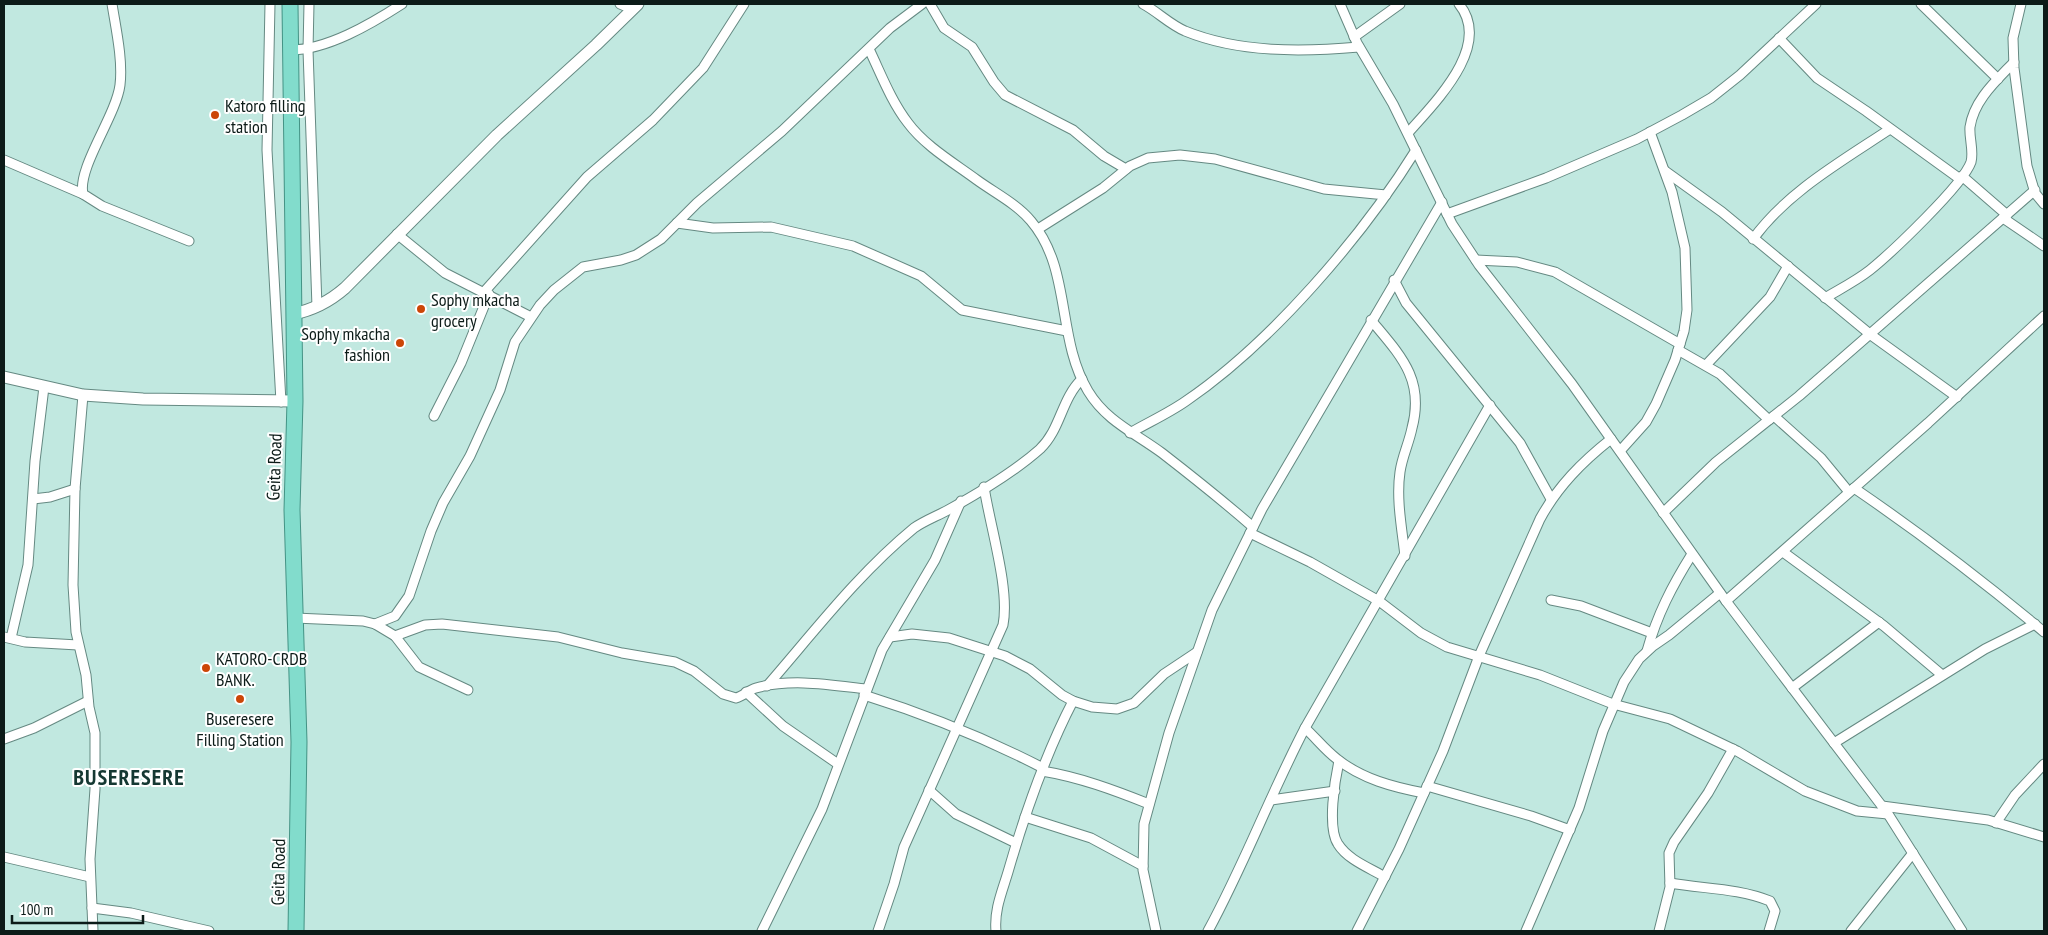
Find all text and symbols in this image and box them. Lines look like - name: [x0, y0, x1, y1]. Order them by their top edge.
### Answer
- place label: Katoro filling station: [225, 94, 306, 138]
- marker: Katoro filling station: [209, 109, 221, 121]
- place label: Sophy mkacha grocery: [431, 288, 520, 332]
- marker: Sophy mkacha grocery: [415, 303, 427, 315]
- place label: Sophy mkacha fashion: [301, 322, 390, 366]
- marker: Sophy mkacha fashion: [394, 337, 406, 349]
- street label: Geita Road: [261, 433, 287, 501]
- place label: KATORO-CRDB BANK.: [216, 647, 307, 691]
- marker: KATORO-CRDB BANK.: [200, 662, 212, 674]
- marker: Buseresere Filling Station: [234, 693, 246, 705]
- place label: Buseresere Filling Station: [196, 707, 284, 751]
- district label: BUSERESERE: [73, 763, 185, 791]
- street label: Geita Road: [266, 838, 290, 906]
- scale bar: [12, 892, 144, 924]
- text: 100 m: [20, 900, 53, 919]

